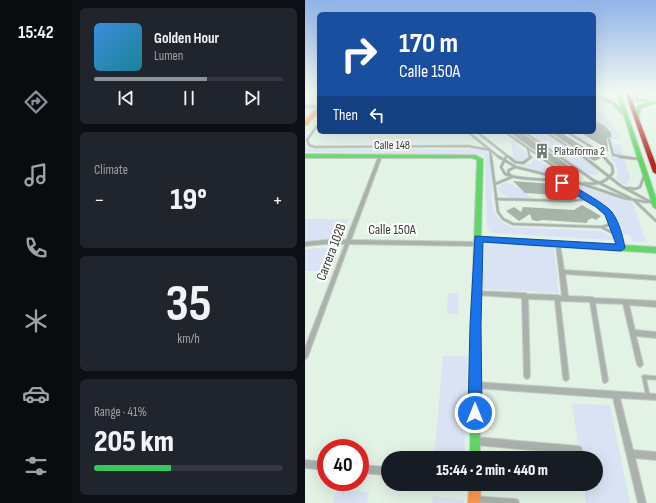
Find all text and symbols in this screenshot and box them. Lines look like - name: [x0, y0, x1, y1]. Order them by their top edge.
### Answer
- text: 15:42: [18, 22, 54, 43]
- text: 170 m: [399, 27, 458, 60]
- icon: right: [333, 28, 385, 80]
- text: Golden Hour: [154, 29, 219, 48]
- text: Lumen: [154, 48, 183, 64]
- text: Calle 150A: [399, 61, 460, 82]
- icon: previous: [115, 87, 137, 109]
- icon: pause: [178, 87, 200, 109]
- icon: next: [241, 87, 263, 109]
- icon: directions: [22, 88, 50, 116]
- icon: left: [366, 104, 388, 126]
- text: Then: [333, 106, 358, 125]
- street label: Calle 148: [374, 138, 410, 153]
- building icon: Plataforma 2: [533, 142, 551, 160]
- place label: Plataforma 2: [554, 144, 605, 159]
- icon: music: [22, 161, 50, 189]
- text: Climate: [94, 162, 128, 178]
- pin: [545, 166, 579, 200]
- icon: arrive: [551, 172, 573, 194]
- text: 19°: [170, 182, 207, 218]
- text: −: [94, 187, 105, 214]
- text: +: [272, 187, 283, 214]
- street label: Carrera 102B: [312, 221, 350, 283]
- street label: Calle 150A: [368, 221, 417, 238]
- icon: phone: [22, 234, 50, 262]
- text: 35: [165, 273, 212, 336]
- icon: climate: [22, 307, 50, 335]
- text: km/h: [177, 331, 200, 347]
- icon: car: [22, 380, 50, 408]
- position arrow: [454, 392, 496, 434]
- text: Range · 41%: [94, 404, 147, 420]
- text: 205 km: [94, 424, 174, 460]
- speed limit sign: 40: [317, 439, 369, 491]
- icon: filters: [22, 452, 50, 480]
- text: 15:44 · 2 min · 440 m: [436, 461, 548, 480]

